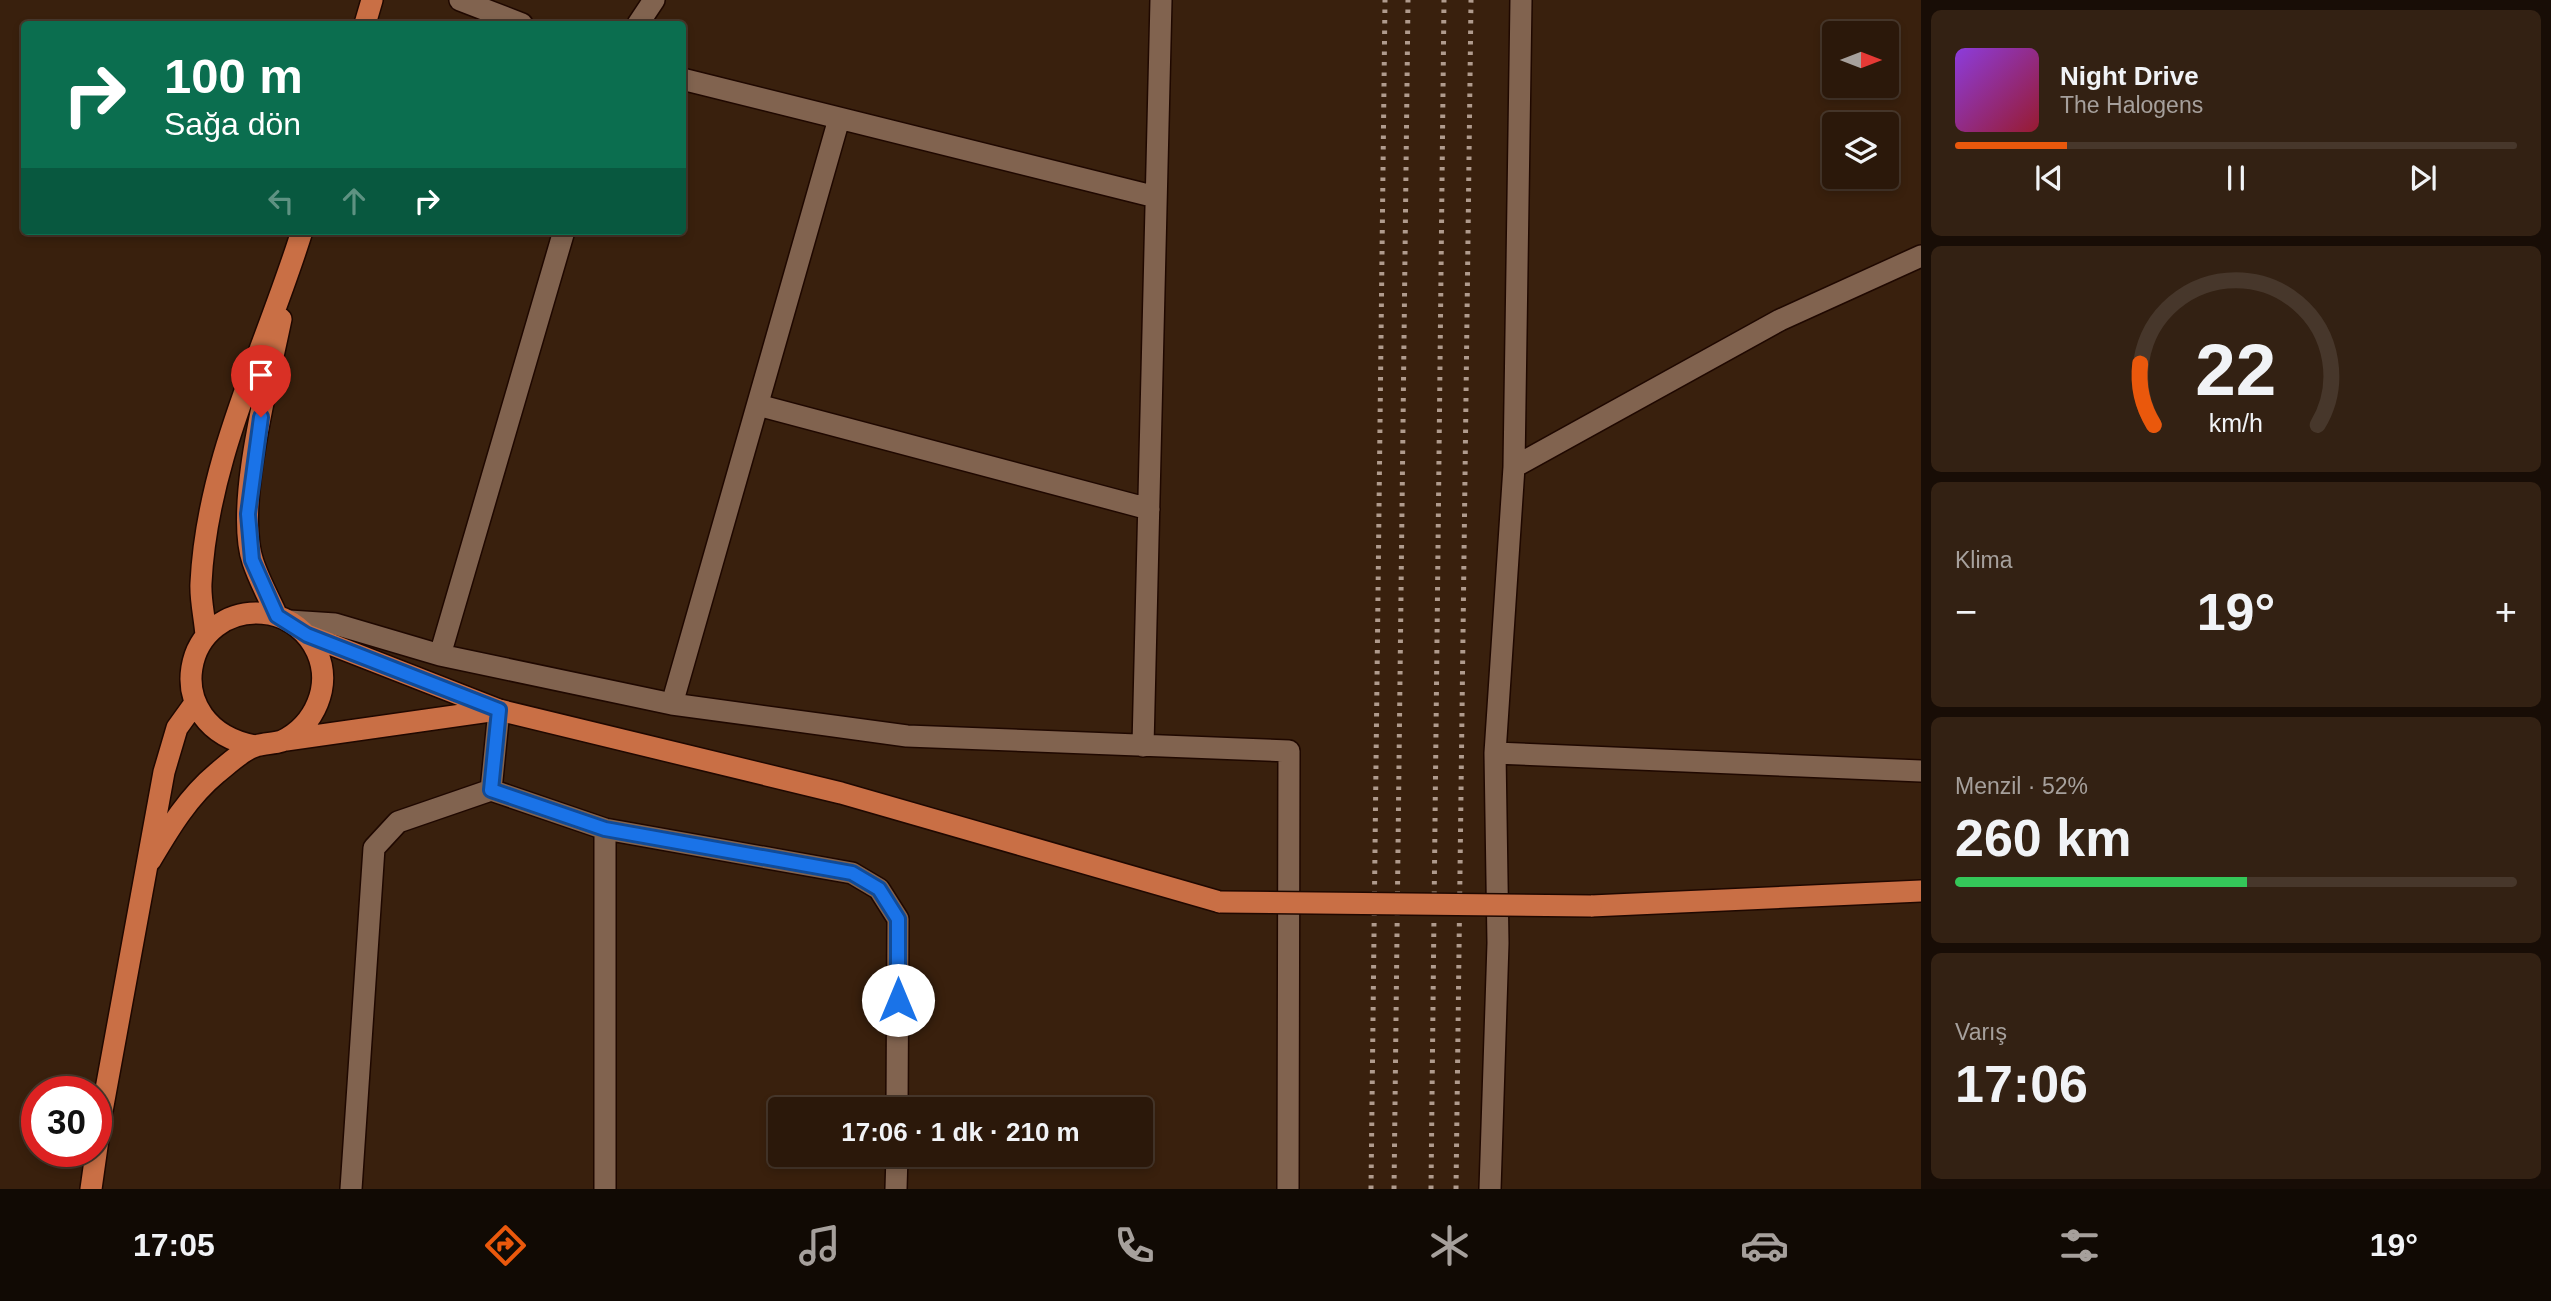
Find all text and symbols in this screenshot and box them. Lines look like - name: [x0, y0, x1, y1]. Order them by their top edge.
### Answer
- north arrow: [1822, 21, 1899, 98]
- map controls: [1822, 21, 1899, 189]
- icon: right: [49, 49, 140, 140]
- text: 100 m: [164, 49, 303, 103]
- text: Night Drive: [2060, 61, 2199, 91]
- text: The Halogens: [2060, 92, 2203, 118]
- text: Sağa dön: [164, 106, 301, 142]
- button: layers: [1822, 112, 1899, 189]
- icon: previous: [2030, 159, 2068, 197]
- icon: pause: [2217, 159, 2255, 197]
- icon: next: [2404, 159, 2442, 197]
- icon: left: [262, 182, 300, 220]
- icon: ahead: [335, 182, 373, 220]
- icon: right: [408, 182, 446, 220]
- text: 22: [2196, 329, 2276, 410]
- pin: [231, 345, 291, 417]
- icon: arrive: [242, 356, 280, 394]
- text: km/h: [2209, 408, 2263, 436]
- text: Klima: [1955, 547, 2013, 573]
- text: 19°: [2197, 583, 2275, 641]
- text: −: [1955, 591, 1977, 633]
- text: +: [2495, 591, 2517, 633]
- text: Menzil · 52%: [1955, 773, 2088, 799]
- text: 260 km: [1955, 809, 2131, 867]
- position arrow: [861, 963, 935, 1037]
- text: Varış: [1955, 1019, 2007, 1045]
- text: 17:06: [1955, 1055, 2088, 1113]
- speed limit sign: 30: [21, 1076, 112, 1167]
- text: 17:06 · 1 dk · 210 m: [841, 1117, 1080, 1147]
- icon: directions: [481, 1221, 530, 1270]
- icon: music: [795, 1221, 844, 1270]
- icon: phone: [1110, 1221, 1159, 1270]
- icon: climate: [1425, 1221, 1474, 1270]
- icon: car: [1740, 1221, 1789, 1270]
- icon: filters: [2055, 1221, 2104, 1270]
- text: 17:05: [133, 1227, 215, 1263]
- text: 19°: [2370, 1227, 2418, 1263]

